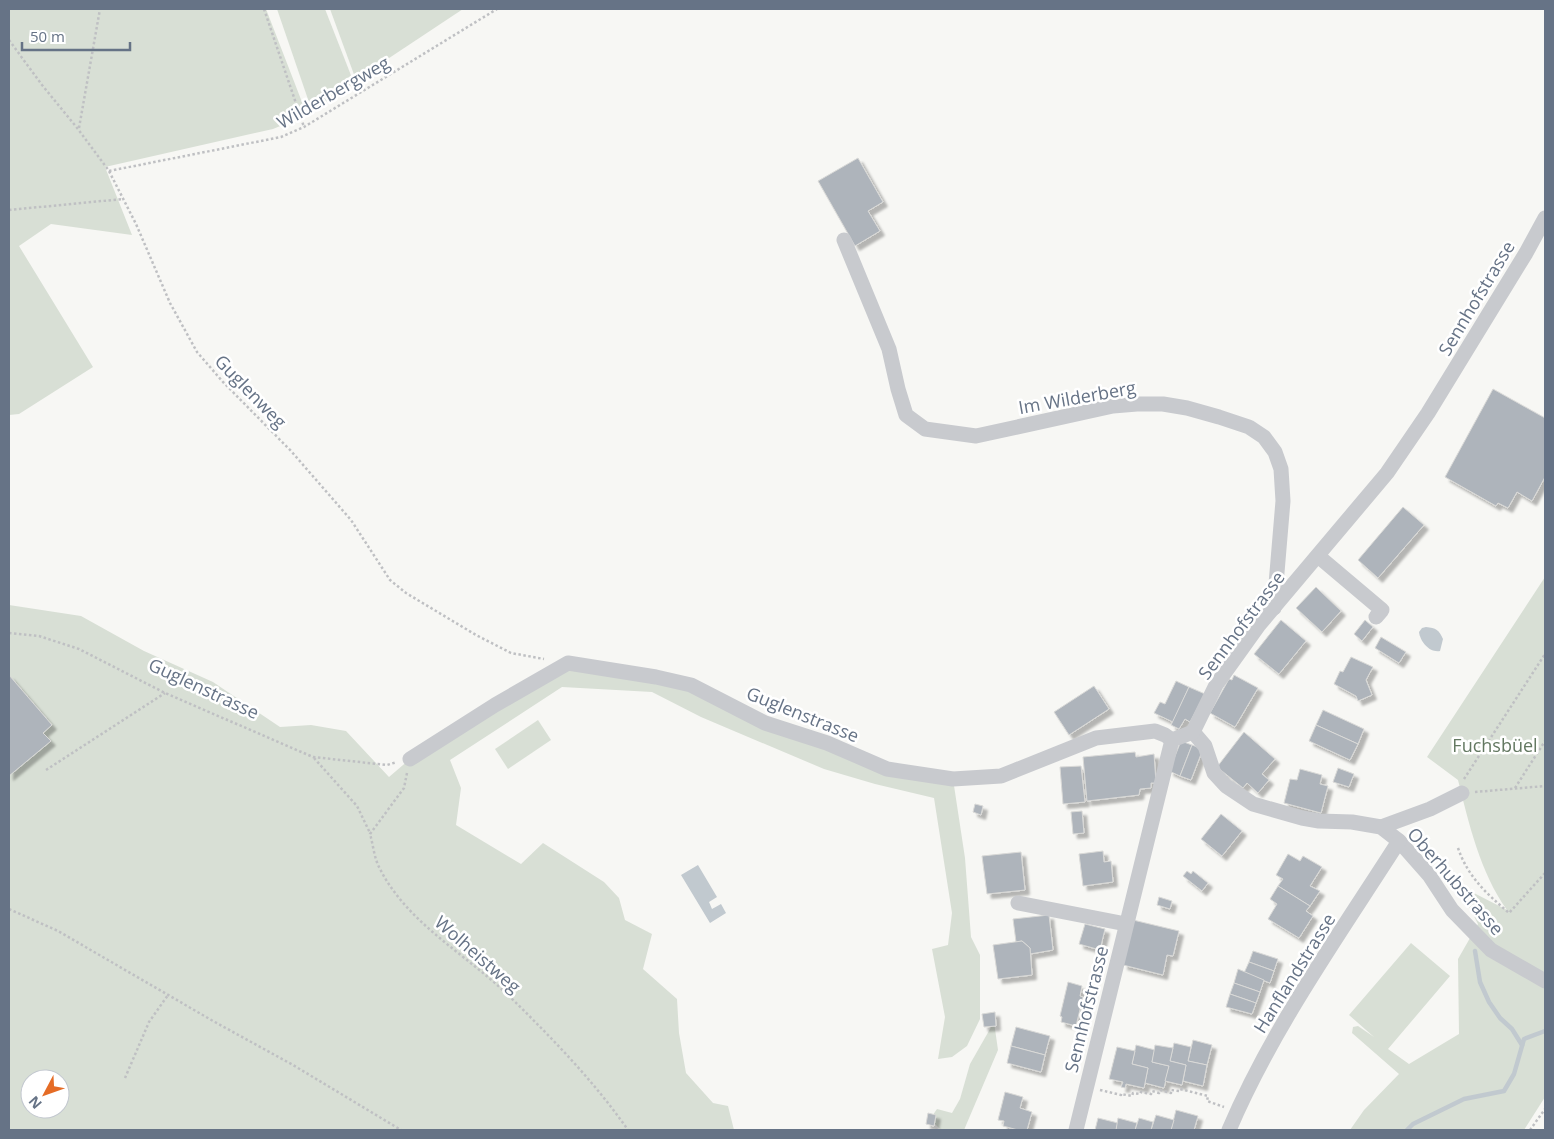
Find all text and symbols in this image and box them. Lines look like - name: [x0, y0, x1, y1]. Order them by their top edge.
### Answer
- scale bar: [22, 20, 130, 52]
- text: 50 m: [30, 26, 65, 46]
- street label: Wilderbergweg: [272, 50, 394, 134]
- street label: Sennhofstrasse: [1432, 236, 1520, 360]
- street label: Guglenweg: [210, 349, 292, 433]
- street label: Im Wilderberg: [1016, 375, 1138, 419]
- street label: Sennhofstrasse: [1192, 566, 1290, 684]
- street label: Guglenstrasse: [145, 652, 263, 724]
- street label: Guglenstrasse: [743, 681, 863, 747]
- park label: Fuchsbüel: [1452, 733, 1538, 757]
- street label: Oberhubstrasse: [1403, 822, 1509, 940]
- street label: Hanflandstrasse: [1248, 909, 1340, 1037]
- street label: Wolheistweg: [430, 910, 526, 998]
- street label: Sennhofstrasse: [1059, 943, 1113, 1075]
- north arrow: [20, 1069, 70, 1119]
- text: N: [24, 1092, 46, 1113]

